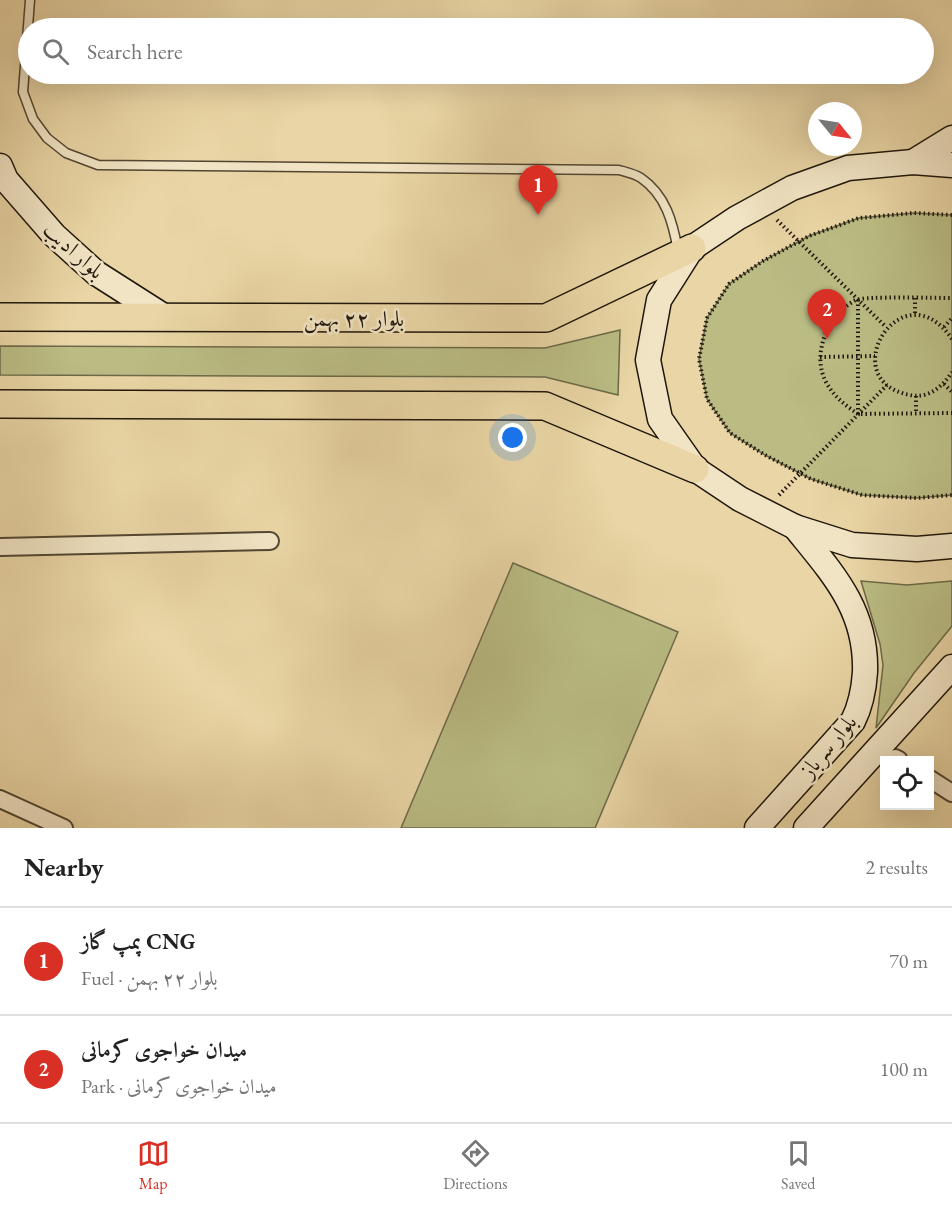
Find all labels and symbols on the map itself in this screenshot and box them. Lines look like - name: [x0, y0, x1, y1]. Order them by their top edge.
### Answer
- north arrow: [808, 102, 862, 156]
- pin: 1: [518, 166, 558, 215]
- street label: بلوار ادیب: [37, 215, 111, 285]
- pin: 2: [808, 290, 846, 339]
- street label: بلوار ۲۲ بهمن: [304, 304, 404, 334]
- your location: [498, 423, 527, 452]
- street label: بلوار سرباز: [792, 708, 863, 785]

